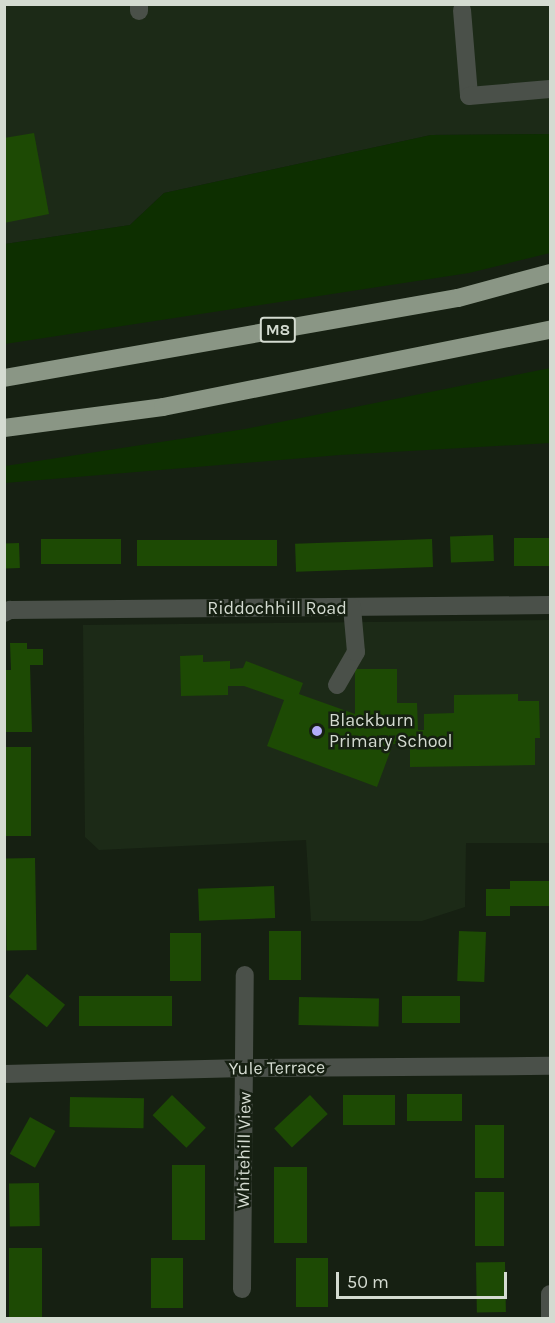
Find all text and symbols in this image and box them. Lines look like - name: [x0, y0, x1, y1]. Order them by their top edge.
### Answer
- road number: M8: [258, 317, 298, 343]
- street label: Riddochhill Road: [207, 597, 347, 619]
- place label: Blackburn Primary School: [329, 710, 452, 752]
- marker: Blackburn Primary School: [310, 724, 324, 738]
- street label: Yule Terrace: [229, 1056, 325, 1080]
- street label: Whitehill View: [232, 1091, 256, 1209]
- scale bar: [339, 1260, 510, 1298]
- text: 50 m: [347, 1271, 389, 1293]

